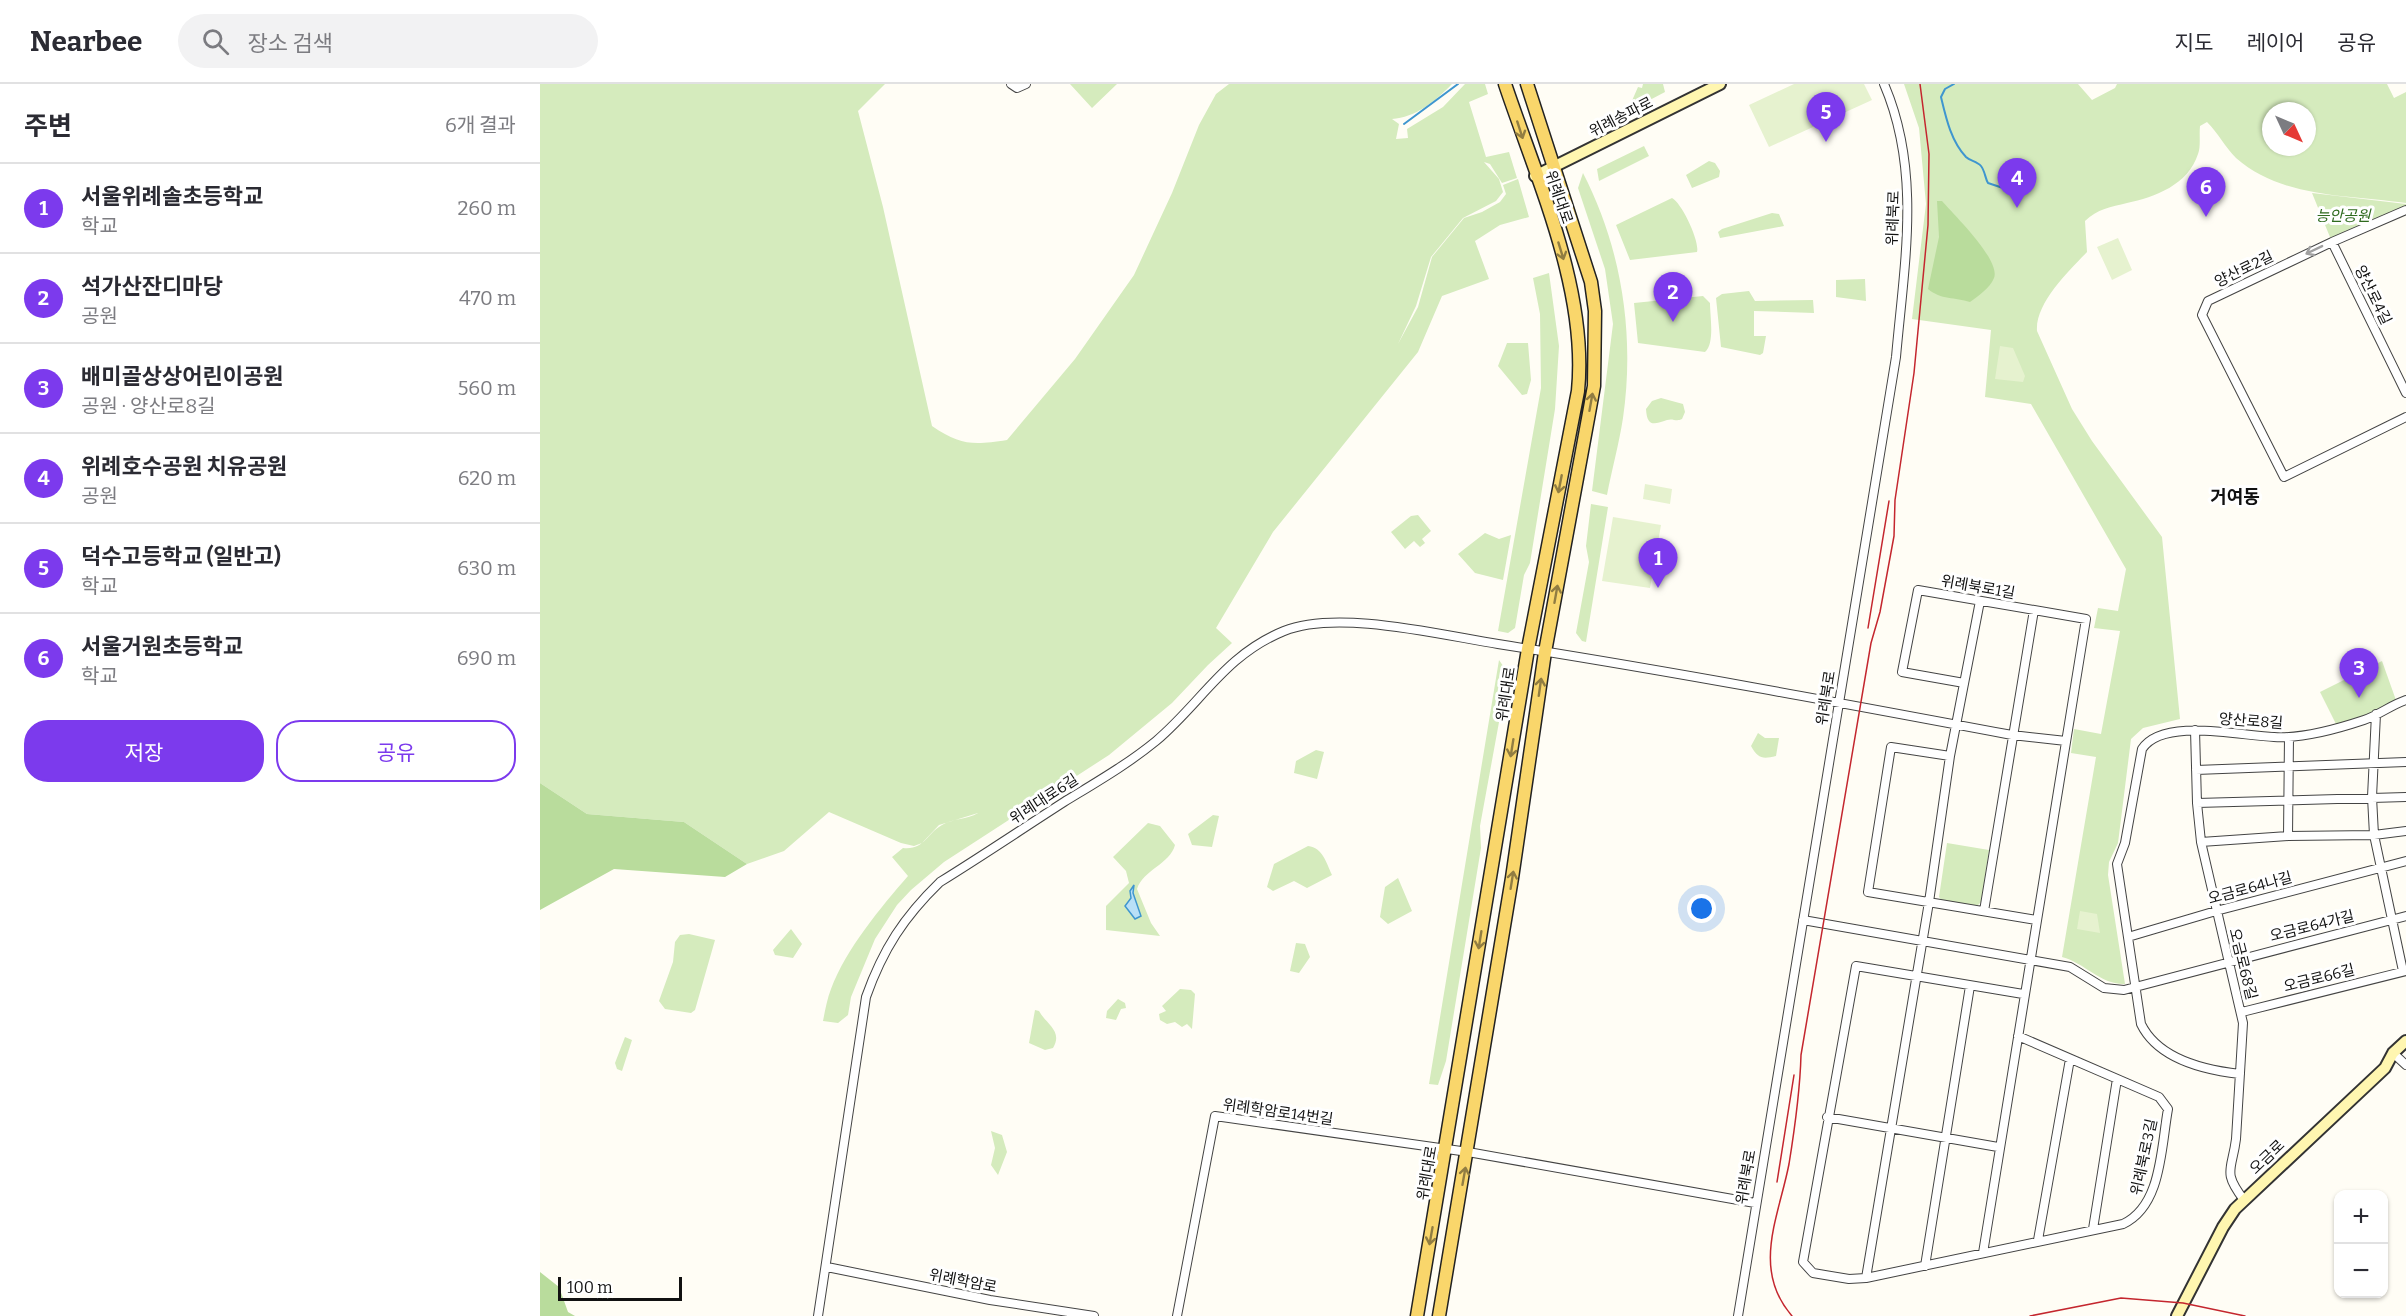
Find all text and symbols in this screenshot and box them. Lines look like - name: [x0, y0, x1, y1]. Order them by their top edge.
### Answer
- search box: [178, 14, 598, 68]
- text: Nearbee: [30, 25, 142, 58]
- icon: search: [199, 25, 232, 58]
- text: 장소 검색: [247, 30, 333, 57]
- text: 지도: [2175, 30, 2213, 56]
- text: 레이어: [2246, 30, 2304, 56]
- text: 공유: [2337, 30, 2376, 56]
- pin: 5: [1806, 92, 1846, 142]
- street label: 위례송파로: [1586, 93, 1656, 141]
- north arrow: [2262, 102, 2316, 156]
- text: 주변: [24, 111, 72, 142]
- text: 6개 결과: [445, 113, 516, 137]
- one-way arrow: [1516, 120, 1527, 139]
- pin: 4: [1998, 158, 2036, 208]
- street label: 위례대로: [1542, 168, 1576, 226]
- pin: 6: [2186, 168, 2226, 217]
- text: 서울위례솔초등학교: [81, 183, 263, 210]
- street label: 위례북로: [1883, 190, 1903, 246]
- text: 1: [39, 196, 48, 220]
- text: 260 m: [457, 196, 516, 220]
- park label: 능안공원: [2315, 207, 2372, 225]
- text: 학교: [81, 214, 118, 238]
- one-way arrow: [1556, 241, 1567, 260]
- one-way arrow: [2305, 245, 2323, 257]
- street label: 양산로2길: [2212, 247, 2276, 291]
- street label: 양산로4길: [2351, 262, 2395, 328]
- pin: 2: [1654, 272, 1692, 322]
- text: 석가산잔디마당: [81, 273, 223, 300]
- text: 2: [38, 286, 49, 310]
- text: 470 m: [459, 286, 516, 310]
- text: 공원: [81, 304, 118, 328]
- text: 배미골상상어린이공원: [81, 363, 283, 390]
- text: 3: [38, 376, 49, 400]
- text: 560 m: [458, 376, 516, 400]
- one-way arrow: [1586, 393, 1597, 413]
- text: 공원 · 양산로8길: [81, 394, 216, 418]
- text: 위례호수공원 치유공원: [81, 453, 287, 480]
- text: 4: [37, 466, 50, 490]
- text: 620 m: [458, 466, 516, 490]
- one-way arrow: [1554, 474, 1565, 493]
- text: 공원: [81, 484, 118, 508]
- district label: 거여동: [2210, 486, 2260, 508]
- pin: 1: [1638, 538, 1678, 588]
- text: 덕수고등학교 (일반고): [81, 543, 281, 570]
- text: 5: [38, 556, 49, 580]
- text: 630 m: [457, 556, 516, 580]
- street label: 위례북로1길: [1939, 572, 2017, 602]
- text: 학교: [81, 574, 118, 598]
- one-way arrow: [1551, 585, 1562, 604]
- text: 서울거원초등학교: [81, 633, 243, 660]
- text: 6: [38, 646, 49, 670]
- text: 690 m: [457, 646, 516, 670]
- pin: 3: [2340, 648, 2378, 698]
- text: 학교: [81, 664, 118, 688]
- street label: 위례대로: [1493, 665, 1519, 723]
- street label: 위례북로: [1813, 669, 1839, 727]
- one-way arrow: [1534, 677, 1545, 697]
- street label: 양산로8길: [2218, 710, 2284, 732]
- button: 저장: [24, 720, 264, 782]
- button: 공유: [276, 720, 516, 782]
- one-way arrow: [1506, 738, 1517, 757]
- street label: 위례대로6길: [1006, 770, 1082, 828]
- street label: 오금로64나길: [2206, 868, 2294, 908]
- one-way arrow: [1507, 870, 1518, 890]
- your location: [1687, 894, 1716, 923]
- street label: 오금로64가길: [2268, 907, 2356, 945]
- street label: 오금로68길: [2225, 926, 2261, 1002]
- one-way arrow: [1475, 930, 1486, 950]
- street label: 오금로66길: [2281, 960, 2357, 996]
- street label: 위례학암로14번길: [1222, 1095, 1334, 1129]
- street label: 위례북로3길: [2127, 1117, 2161, 1197]
- street label: 오금로: [2246, 1136, 2288, 1178]
- street label: 위례대로: [1413, 1144, 1441, 1202]
- street label: 위례북로: [1732, 1148, 1760, 1206]
- one-way arrow: [1459, 1166, 1470, 1186]
- map controls: [2334, 1190, 2388, 1298]
- button: +: [2334, 1190, 2388, 1244]
- one-way arrow: [1425, 1226, 1436, 1246]
- button: −: [2334, 1244, 2388, 1298]
- street label: 위례학암로: [927, 1266, 999, 1296]
- scale bar: [558, 1274, 682, 1302]
- text: 100 m: [567, 1278, 612, 1297]

